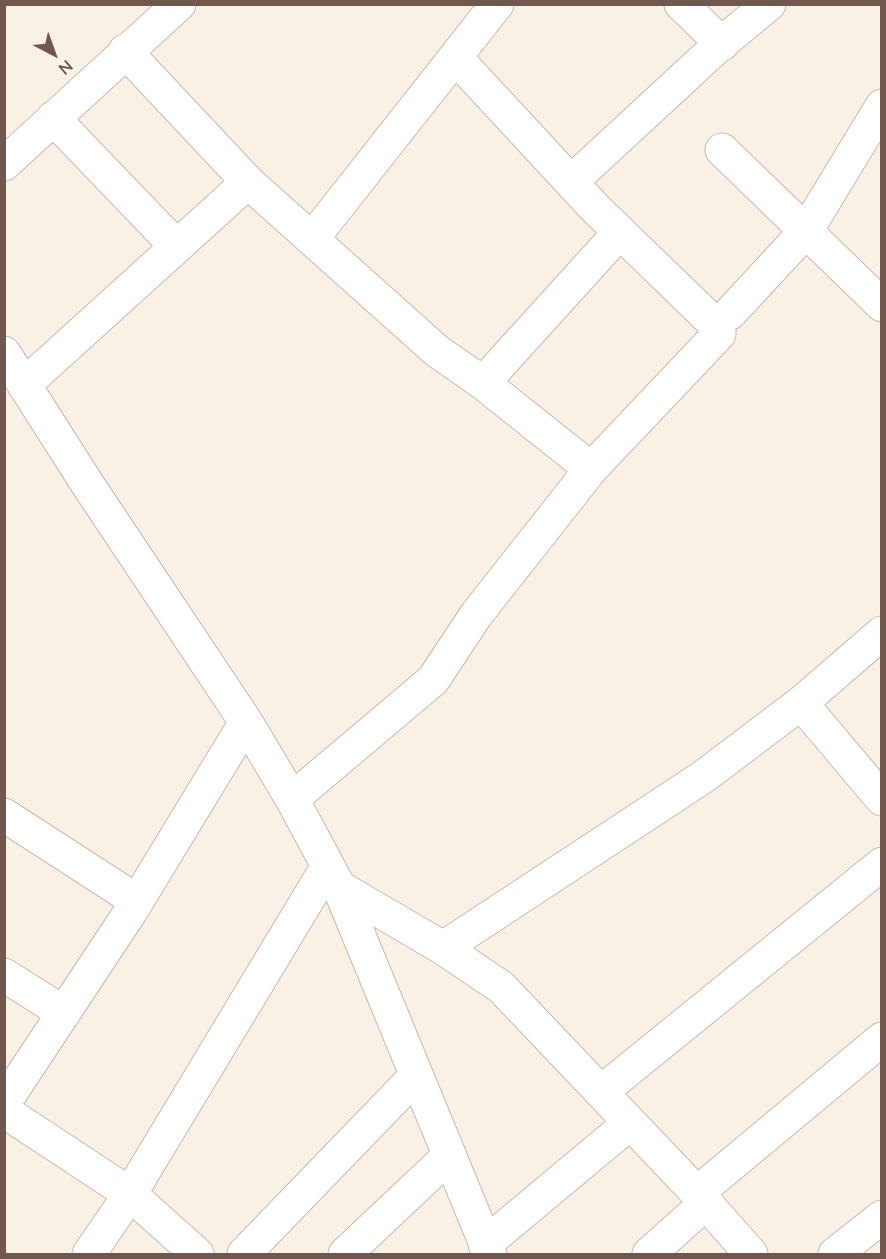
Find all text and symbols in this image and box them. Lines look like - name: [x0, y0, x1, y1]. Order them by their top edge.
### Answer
- north arrow: [24, 24, 84, 84]
- text: N: [55, 57, 77, 79]

